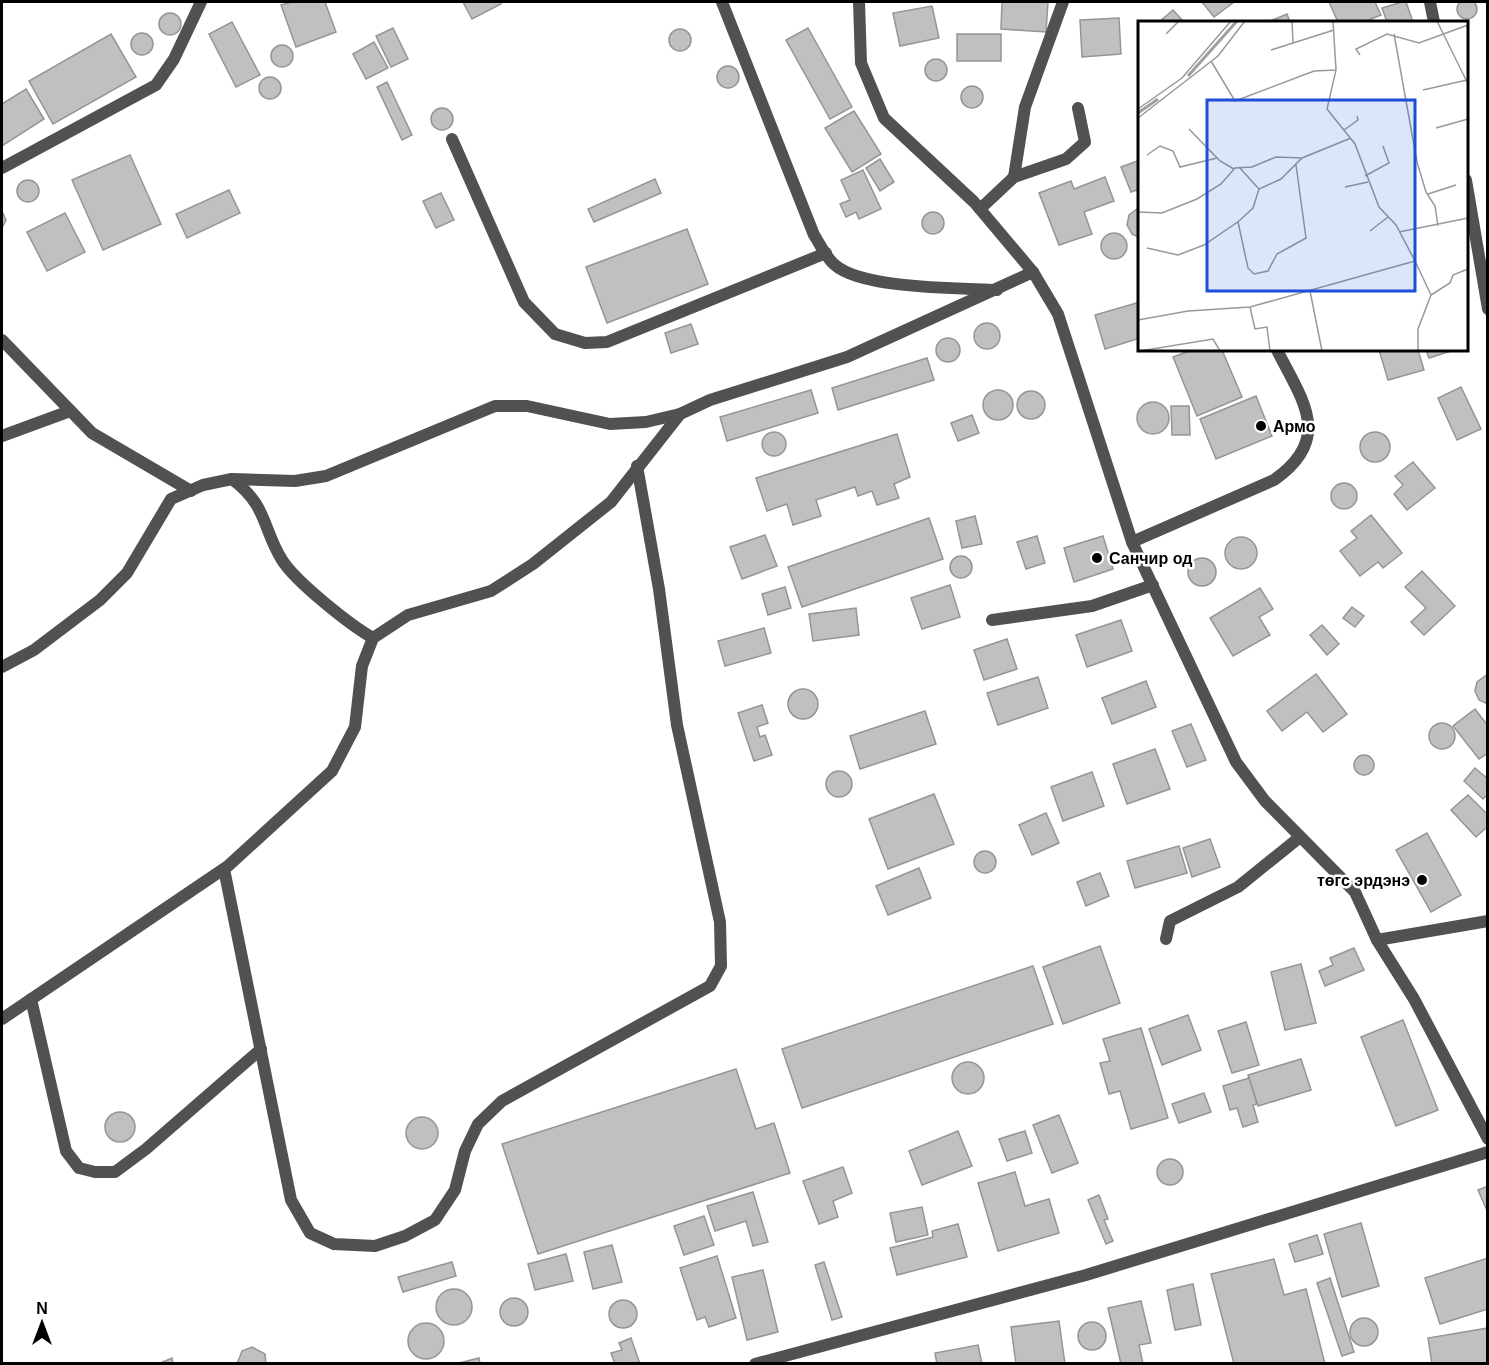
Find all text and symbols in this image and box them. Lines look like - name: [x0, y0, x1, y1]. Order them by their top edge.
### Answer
- inset map: [1138, 21, 1468, 351]
- place label: Армо: [1273, 418, 1316, 435]
- marker: Армо: [1254, 419, 1268, 433]
- place label: Санчир од: [1109, 550, 1192, 567]
- marker: Санчир од: [1090, 551, 1104, 565]
- place label: төгс эрдэнэ: [1317, 872, 1410, 889]
- marker: төгс эрдэнэ: [1415, 873, 1429, 887]
- north arrow: [12, 1293, 72, 1353]
- text: N: [36, 1300, 48, 1317]

